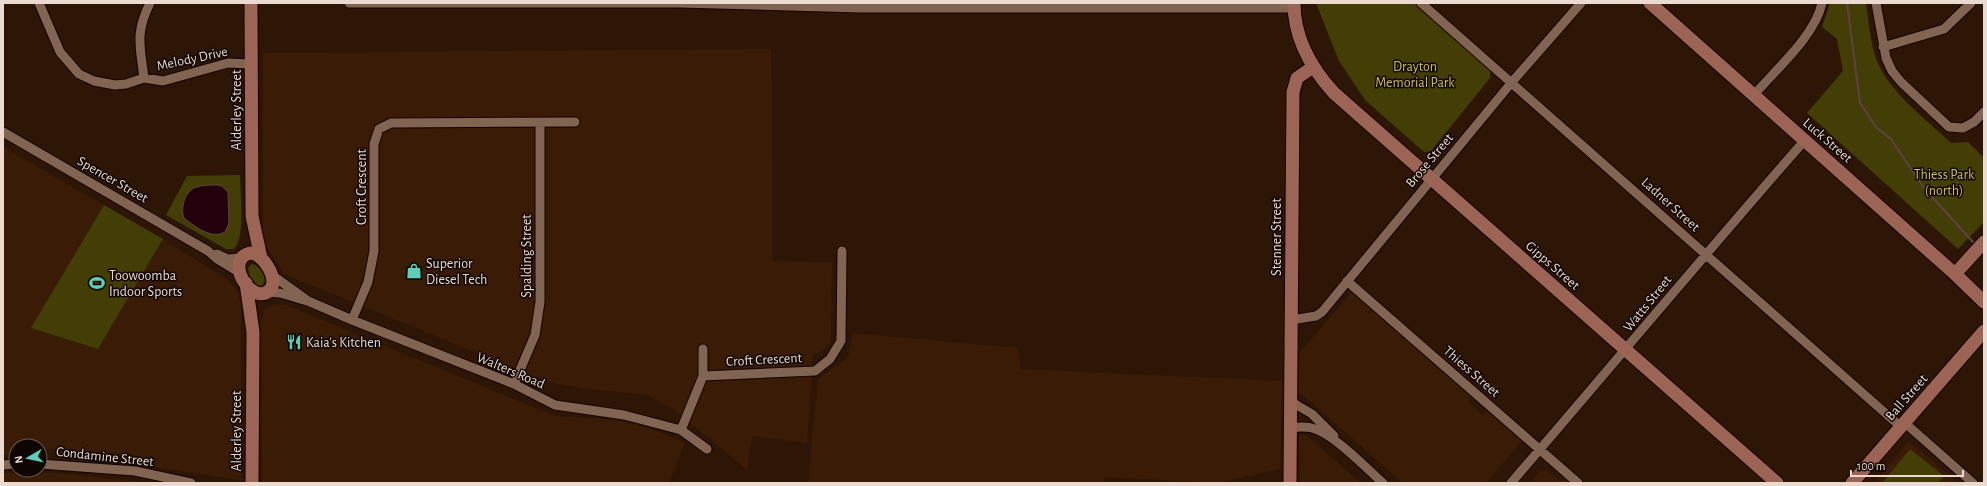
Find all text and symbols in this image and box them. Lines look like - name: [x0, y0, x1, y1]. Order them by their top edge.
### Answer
- street label: Melody Drive: [155, 45, 229, 73]
- park label: Drayton Memorial Park: [1375, 60, 1455, 90]
- street label: Alderley Street: [230, 69, 244, 150]
- street label: Luck Street: [1800, 116, 1855, 166]
- street label: Brose Street: [1403, 131, 1457, 190]
- street label: Croft Crescent: [355, 149, 369, 225]
- street label: Spencer Street: [75, 154, 151, 206]
- park label: Thiess Park (north): [1914, 168, 1975, 198]
- street label: Ladner Street: [1639, 175, 1703, 235]
- street label: Stenner Street: [1270, 198, 1284, 276]
- street label: Spalding Street: [520, 214, 534, 298]
- street label: Gipps Street: [1523, 239, 1582, 293]
- place label: Superior Diesel Tech: [426, 257, 487, 287]
- shop icon: Superior Diesel Tech: [405, 262, 423, 280]
- place label: Toowoomba Indoor Sports: [109, 269, 182, 299]
- street label: Watts Street: [1621, 273, 1675, 334]
- sports icon: Toowoomba Indoor Sports: [88, 274, 106, 292]
- restaurant icon: Kaia's Kitchen: [285, 333, 303, 351]
- place label: Kaia's Kitchen: [306, 336, 381, 350]
- street label: Thiess Street: [1441, 344, 1503, 400]
- street label: Walters Road: [475, 350, 547, 391]
- street label: Croft Crescent: [726, 351, 803, 369]
- street label: Ball Street: [1883, 371, 1931, 423]
- street label: Alderley Street: [230, 390, 244, 471]
- north arrow: [8, 438, 48, 478]
- street label: Condamine Street: [55, 445, 155, 469]
- scale bar: [1851, 452, 1963, 478]
- text: N: [13, 455, 25, 464]
- text: 100 m: [1857, 460, 1885, 472]

